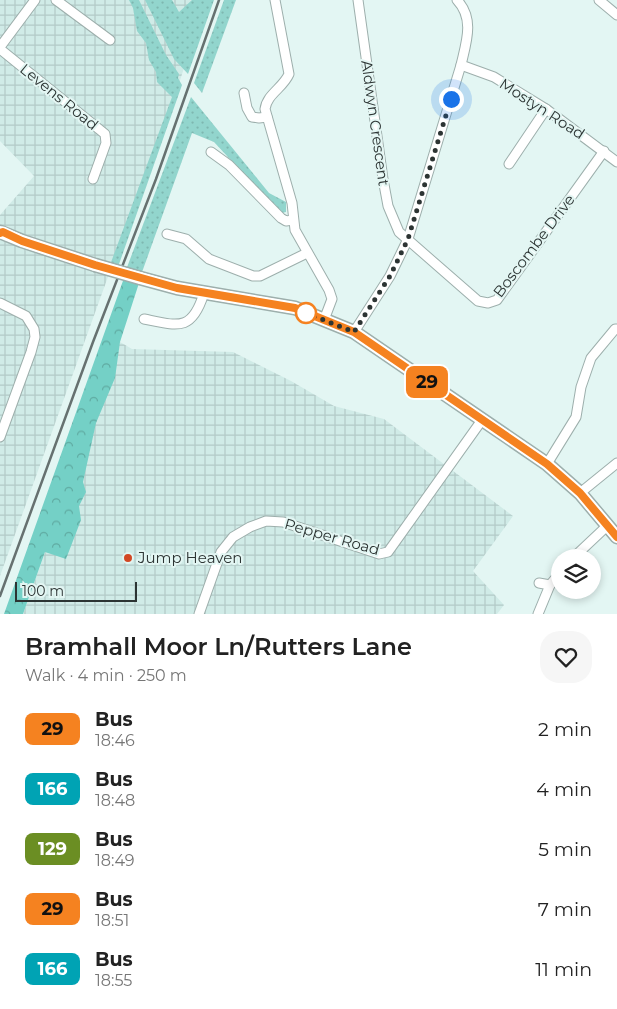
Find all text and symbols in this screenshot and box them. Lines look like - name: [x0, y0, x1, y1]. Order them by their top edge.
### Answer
- street label: Levens Road: [16, 59, 102, 134]
- street label: Aldwyn Crescent: [357, 59, 394, 187]
- street label: Mostyn Road: [496, 74, 589, 143]
- your location: [439, 87, 464, 112]
- street label: Boscombe Drive: [489, 190, 579, 301]
- unlabelled marker: [295, 302, 317, 324]
- line badge: 29: [404, 366, 450, 398]
- text: 29: [416, 371, 438, 393]
- street label: Pepper Road: [282, 514, 382, 559]
- place label: Jump Heaven: [137, 548, 242, 567]
- map controls: [551, 549, 601, 599]
- button: layers: [551, 549, 601, 599]
- marker: Jump Heaven: [122, 552, 134, 564]
- scale bar: [15, 579, 138, 602]
- text: 100 m: [22, 582, 64, 600]
- button: heart: [540, 631, 592, 683]
- text: Bramhall Moor Ln/Rutters Lane: [25, 632, 412, 661]
- text: Walk · 4 min · 250 m: [25, 666, 187, 685]
- text: Bus: [95, 708, 133, 731]
- text: 29: [41, 718, 64, 740]
- text: 2 min: [538, 718, 592, 741]
- text: 18:46: [95, 731, 135, 750]
- text: Bus: [95, 768, 133, 791]
- text: 166: [38, 778, 68, 800]
- text: 4 min: [536, 778, 592, 801]
- text: 18:48: [95, 791, 135, 810]
- text: Bus: [95, 828, 133, 851]
- text: 129: [38, 838, 67, 860]
- text: 5 min: [538, 838, 592, 861]
- text: 18:49: [95, 851, 135, 870]
- text: Bus: [95, 888, 133, 911]
- text: 29: [41, 898, 64, 920]
- text: 7 min: [538, 898, 592, 921]
- text: 18:51: [95, 911, 129, 930]
- text: Bus: [95, 948, 133, 971]
- text: 166: [38, 958, 68, 980]
- text: 11 min: [535, 958, 592, 981]
- text: 18:55: [95, 971, 132, 990]

